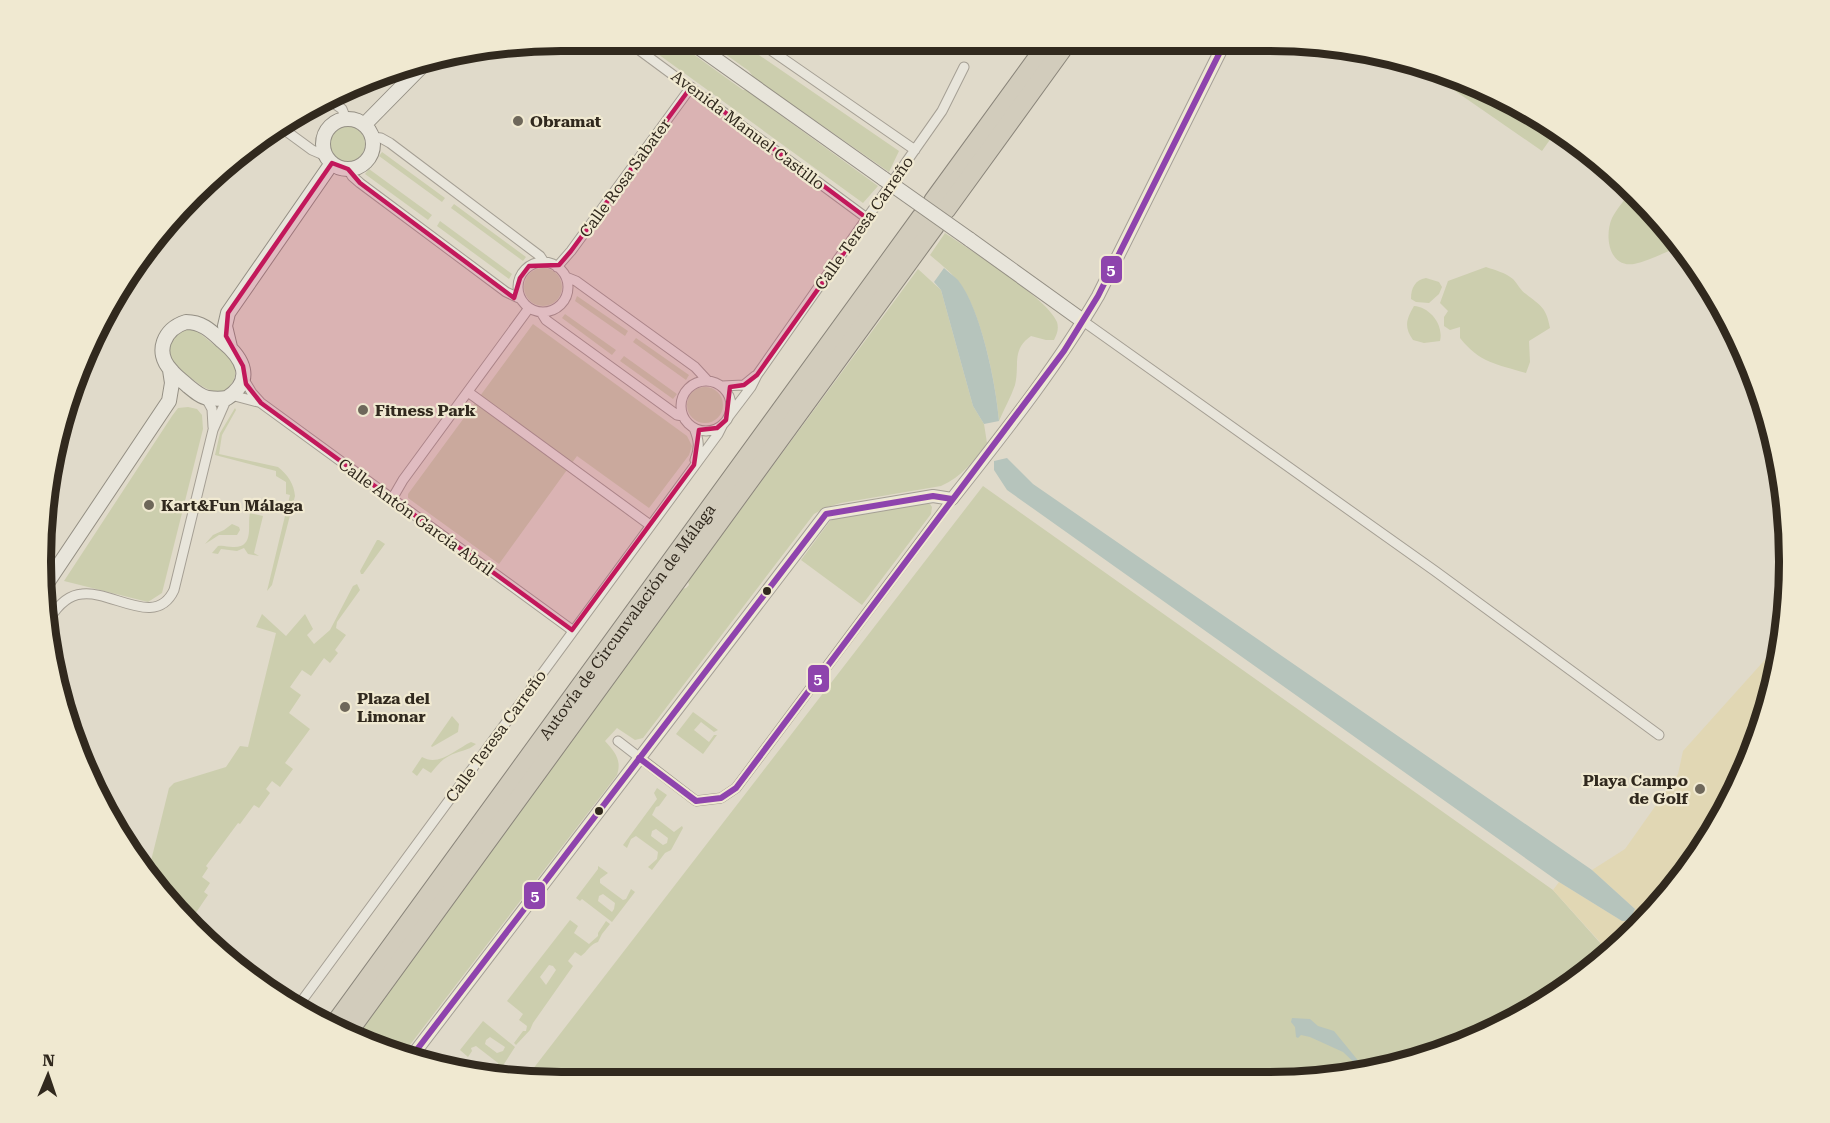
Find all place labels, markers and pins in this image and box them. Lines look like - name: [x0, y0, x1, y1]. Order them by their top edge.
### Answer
- place label: Obramat: [530, 112, 602, 131]
- marker: Obramat: [511, 114, 525, 128]
- place label: Fitness Park: [375, 401, 476, 420]
- marker: Fitness Park: [356, 403, 370, 417]
- place label: Kart&Fun Málaga: [161, 496, 304, 515]
- marker: Kart&Fun Málaga: [142, 498, 156, 512]
- unlabelled marker: [761, 585, 773, 597]
- place label: Plaza del Limonar: [357, 689, 431, 726]
- marker: Plaza del Limonar: [338, 700, 352, 714]
- place label: Playa Campo de Golf: [1583, 771, 1689, 808]
- marker: Playa Campo de Golf: [1693, 782, 1707, 796]
- unlabelled marker: [593, 805, 605, 817]

